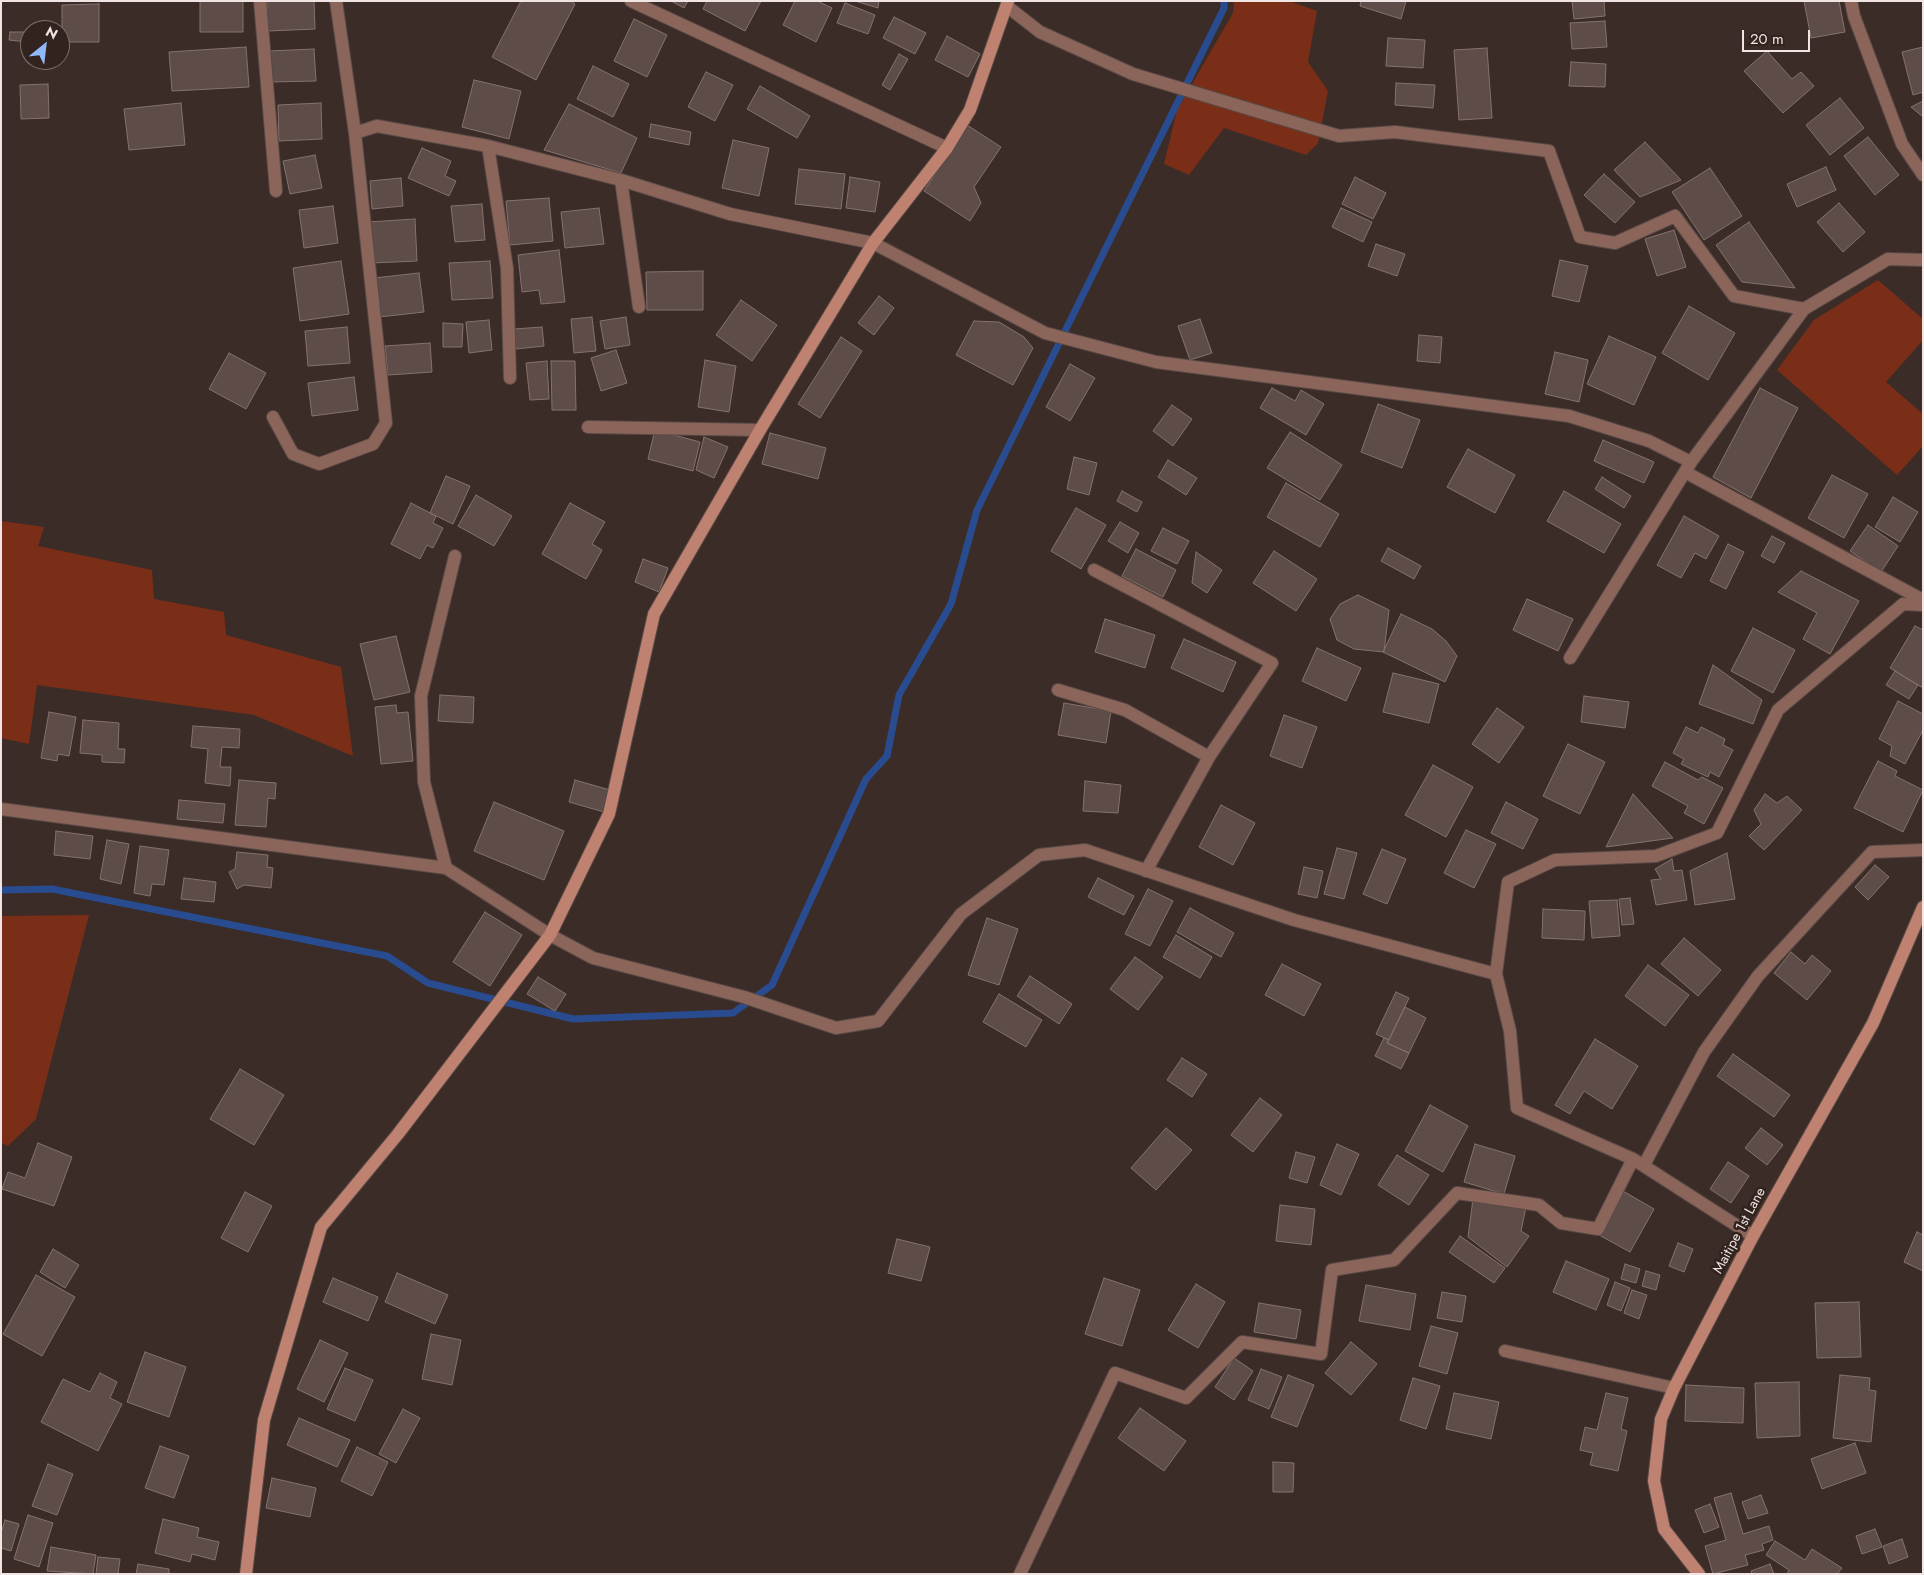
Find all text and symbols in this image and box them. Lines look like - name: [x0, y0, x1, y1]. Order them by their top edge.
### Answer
- north arrow: [20, 20, 70, 70]
- scale bar: [1744, 20, 1812, 52]
- text: N: [42, 21, 62, 44]
- text: 20 m: [1750, 28, 1784, 50]
- street label: Maitipe 1st Lane: [1710, 1185, 1770, 1277]

